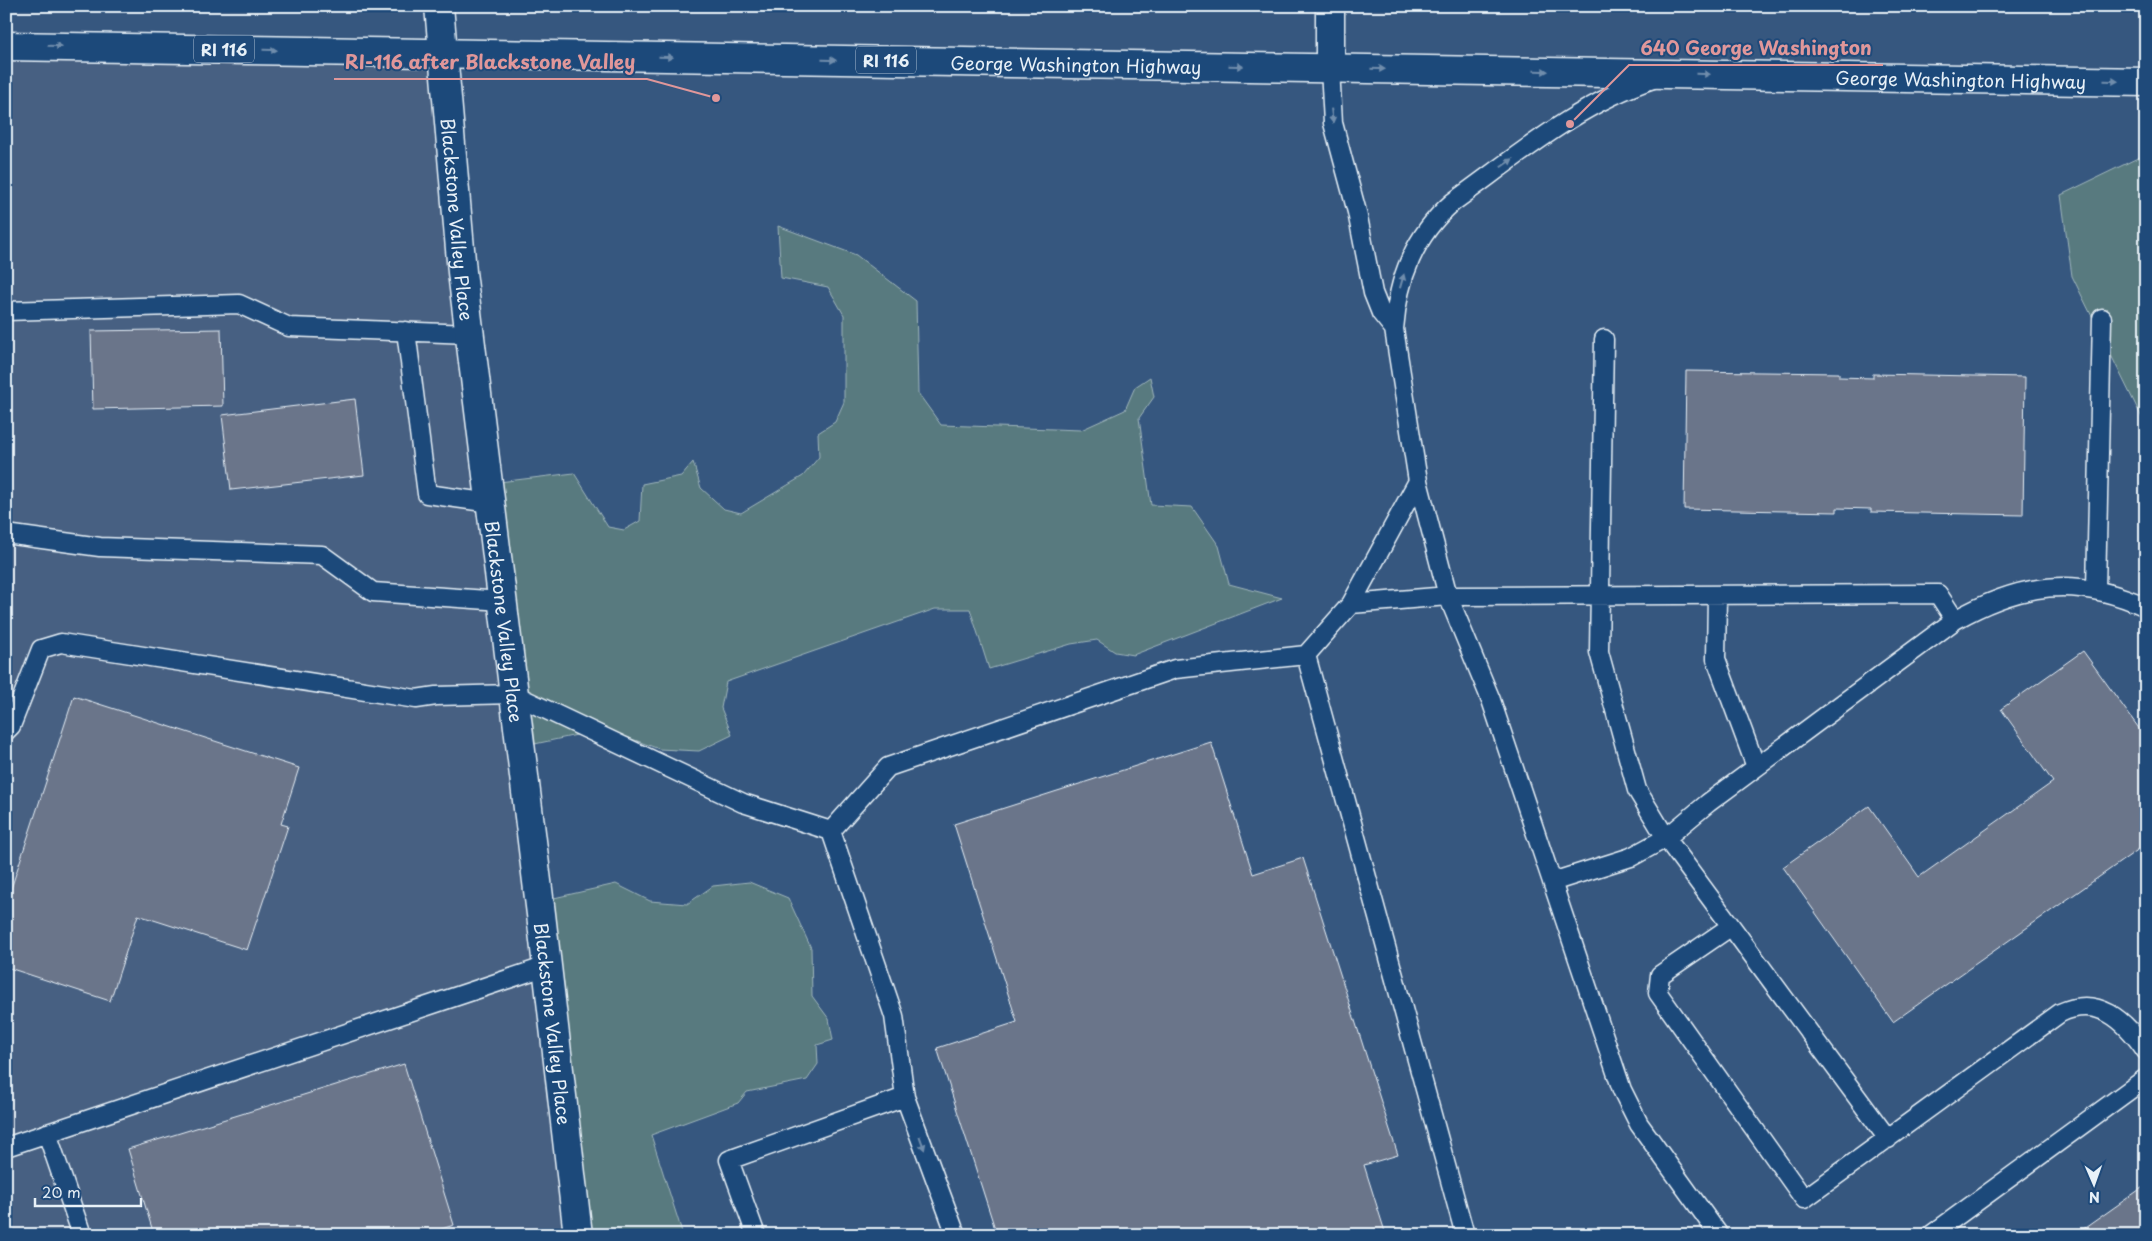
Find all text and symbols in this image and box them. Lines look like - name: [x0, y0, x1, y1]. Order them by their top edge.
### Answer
- callout: 640 George Washington: [1629, 31, 1883, 65]
- text: 640 George Washington: [1640, 33, 1872, 61]
- road number: RI 116: [194, 36, 254, 62]
- one-way arrow: [47, 42, 63, 50]
- callout: RI-116 after Blackstone Valley: [334, 45, 647, 79]
- one-way arrow: [262, 46, 278, 54]
- road number: RI 116: [856, 46, 916, 74]
- text: RI-116 after Blackstone Valley: [345, 47, 635, 75]
- street label: George Washington Highway: [950, 48, 1201, 80]
- one-way arrow: [659, 53, 675, 61]
- one-way arrow: [821, 56, 837, 64]
- one-way arrow: [1228, 62, 1244, 70]
- street label: George Washington Highway: [1835, 63, 2086, 94]
- one-way arrow: [1371, 65, 1387, 73]
- one-way arrow: [1533, 67, 1549, 75]
- one-way arrow: [1696, 70, 1712, 78]
- one-way arrow: [2103, 77, 2119, 85]
- one-way arrow: [1328, 109, 1336, 125]
- street label: Blackstone Valley Place: [435, 117, 481, 322]
- one-way arrow: [1500, 159, 1513, 169]
- one-way arrow: [1398, 274, 1406, 289]
- street label: Blackstone Valley Place: [479, 519, 531, 724]
- street label: Blackstone Valley Place: [529, 921, 579, 1126]
- one-way arrow: [918, 1136, 926, 1151]
- north arrow: [2070, 1158, 2120, 1208]
- scale bar: [35, 1176, 141, 1208]
- text: 20 m: [42, 1180, 81, 1203]
- text: N: [2089, 1187, 2100, 1208]

